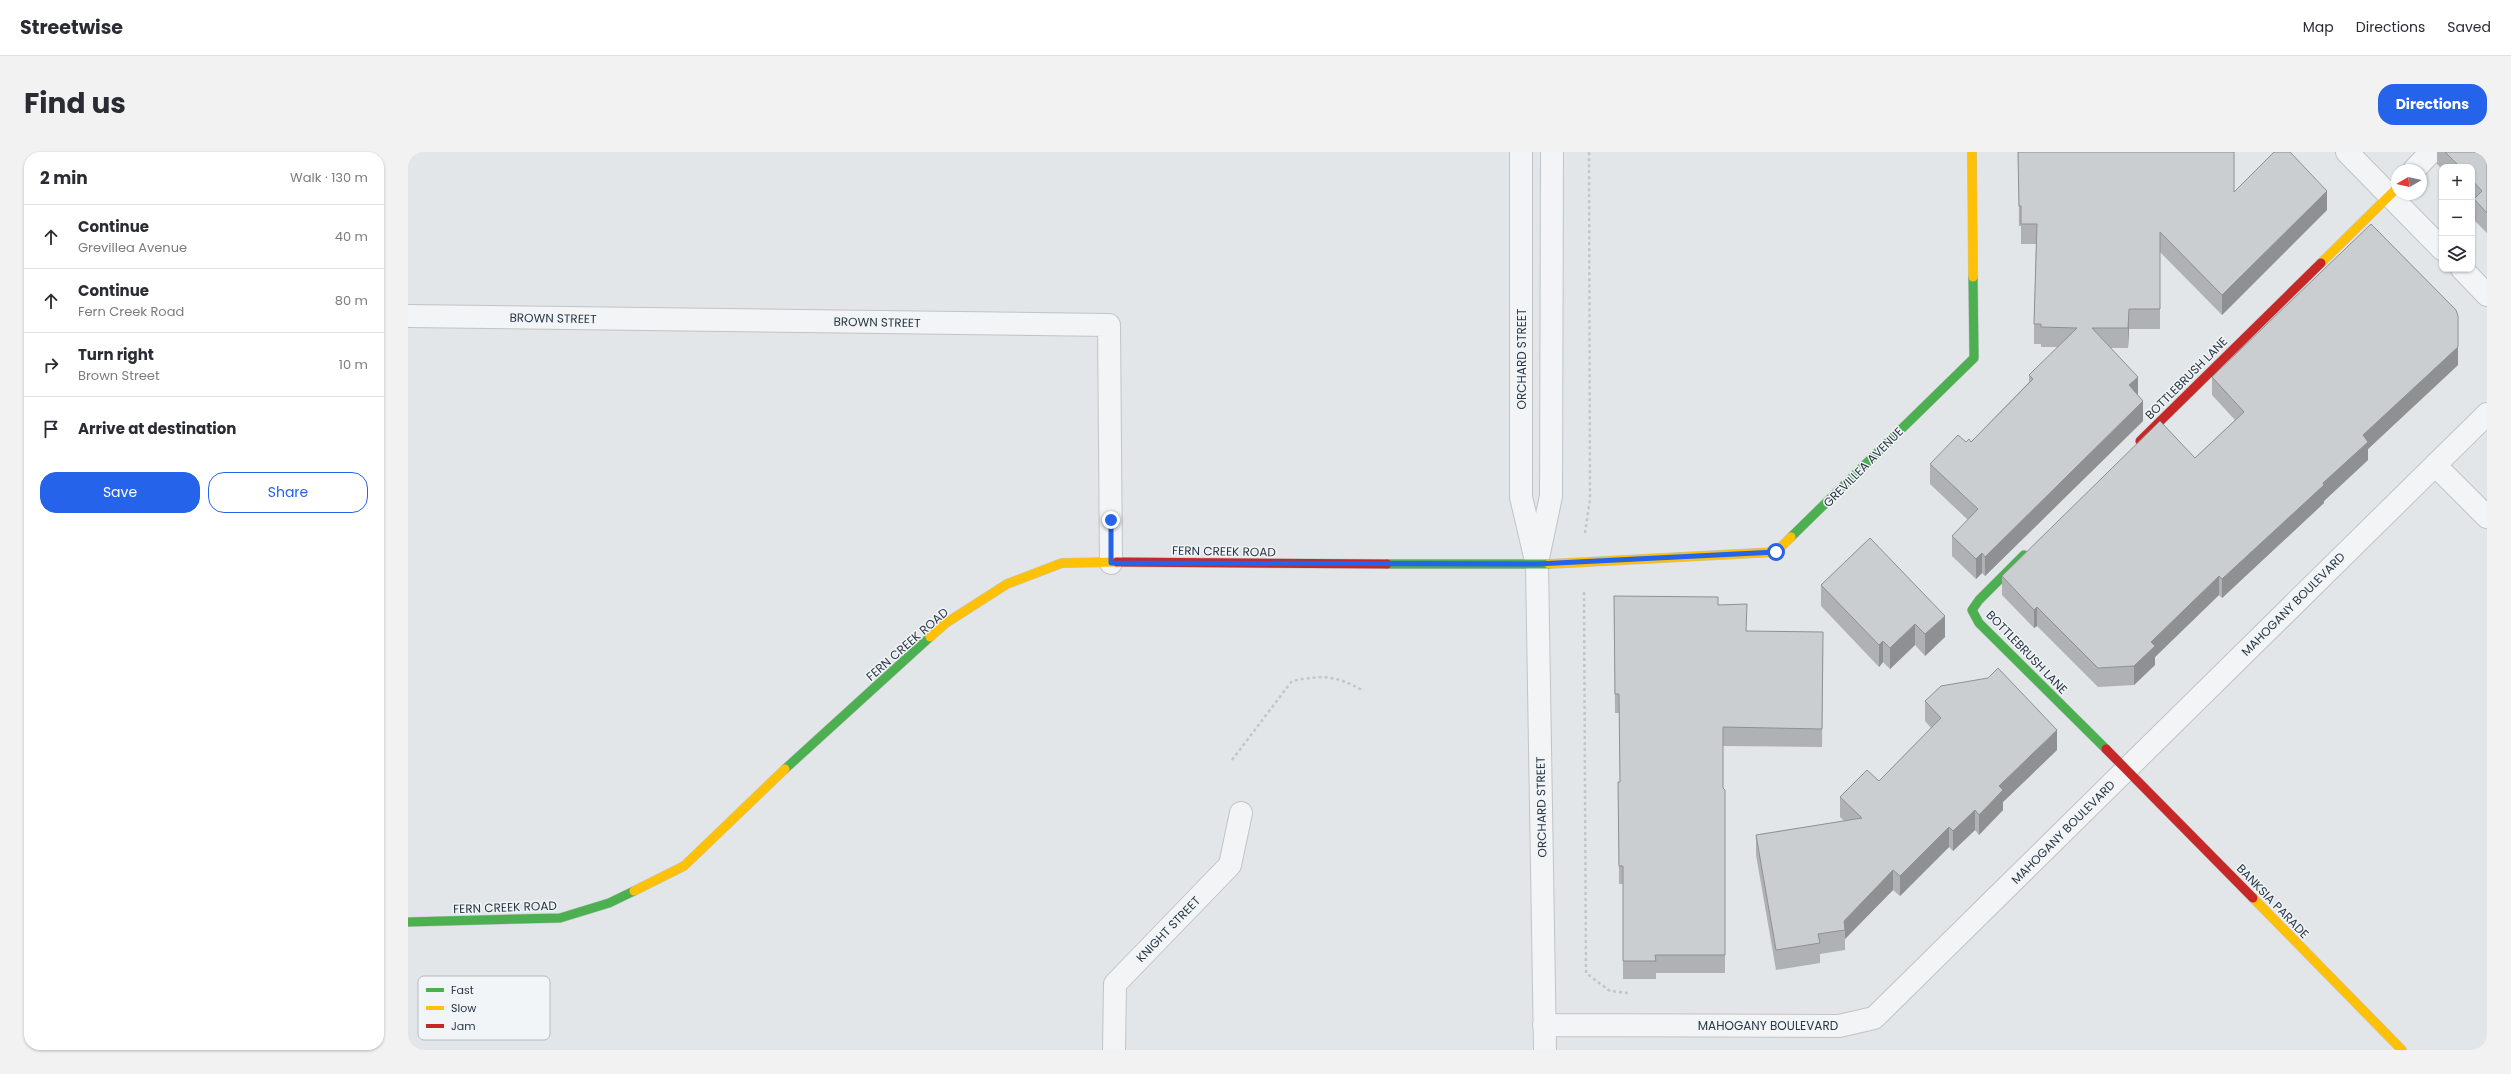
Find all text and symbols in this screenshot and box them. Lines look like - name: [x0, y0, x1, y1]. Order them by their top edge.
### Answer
- text: Streetwise: [20, 14, 123, 41]
- text: Map: [2303, 17, 2334, 37]
- text: Directions: [2356, 17, 2425, 37]
- text: Saved: [2447, 17, 2491, 37]
- text: Find us: [24, 84, 126, 123]
- button: Directions: [2378, 84, 2487, 125]
- north arrow: [2391, 164, 2427, 200]
- map controls: [2439, 164, 2475, 272]
- button: +: [2439, 164, 2475, 200]
- text: 2 min: [40, 166, 88, 190]
- text: Walk · 130 m: [290, 168, 368, 187]
- button: −: [2439, 200, 2475, 236]
- text: Continue: [78, 216, 149, 237]
- icon: ahead: [40, 226, 62, 248]
- text: 40 m: [335, 227, 368, 246]
- button: layers: [2439, 236, 2475, 272]
- text: Grevillea Avenue: [78, 238, 187, 257]
- text: Continue: [78, 280, 149, 301]
- icon: ahead: [40, 290, 62, 312]
- text: 80 m: [335, 291, 368, 310]
- text: Fern Creek Road: [78, 302, 184, 321]
- street label: ORCHARD STREET: [1513, 308, 1530, 410]
- street label: BROWN STREET: [509, 309, 597, 327]
- street label: BROWN STREET: [833, 313, 921, 331]
- street label: BOTTLEBRUSH LANE: [2141, 333, 2231, 423]
- text: Turn right: [78, 344, 154, 365]
- icon: right: [40, 354, 62, 376]
- text: 10 m: [339, 355, 368, 374]
- text: Brown Street: [78, 366, 160, 385]
- icon: arrive: [40, 418, 62, 440]
- text: Arrive at destination: [78, 418, 236, 439]
- street label: GREVILLEA AVENUE: [1819, 423, 1907, 511]
- button: Save: [40, 472, 200, 513]
- button: Share: [208, 472, 368, 513]
- route end: [1102, 511, 1120, 529]
- street label: FERN CREEK ROAD: [1172, 542, 1276, 560]
- route start: [1767, 543, 1785, 561]
- street label: MAHOGANY BOULEVARD: [2237, 548, 2349, 660]
- street label: FERN CREEK ROAD: [862, 604, 952, 684]
- street label: BOTTLEBRUSH LANE: [1983, 606, 2071, 698]
- street label: ORCHARD STREET: [1532, 756, 1550, 858]
- street label: MAHOGANY BOULEVARD: [2007, 776, 2119, 888]
- street label: BANKSIA PARADE: [2233, 860, 2313, 942]
- street label: KNIGHT STREET: [1132, 892, 1204, 966]
- street label: FERN CREEK ROAD: [453, 897, 557, 917]
- legend: [418, 976, 550, 1040]
- text: Fast: [451, 982, 474, 998]
- text: Slow: [451, 1000, 476, 1016]
- street label: MAHOGANY BOULEVARD: [1698, 1017, 1838, 1034]
- text: Jam: [451, 1018, 476, 1034]

